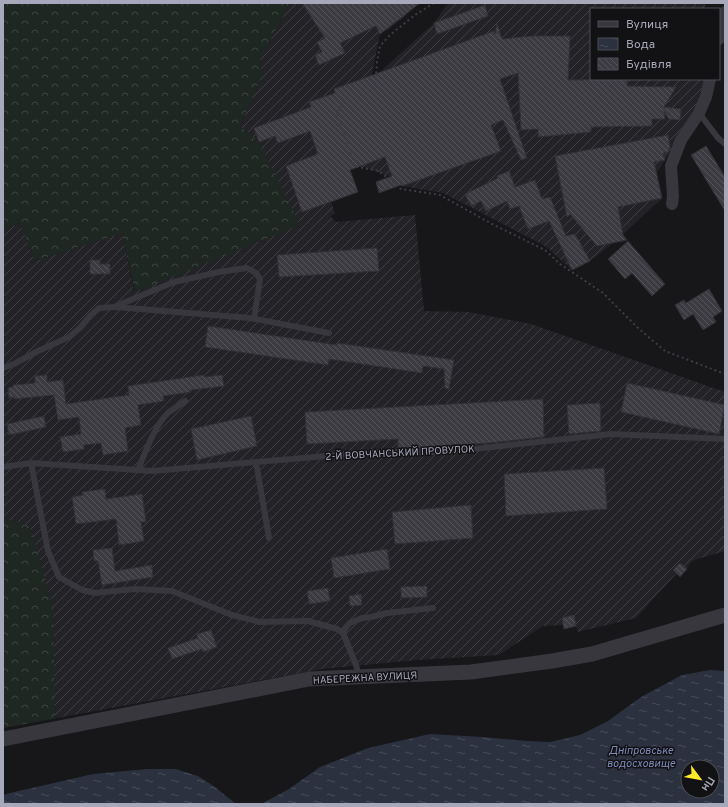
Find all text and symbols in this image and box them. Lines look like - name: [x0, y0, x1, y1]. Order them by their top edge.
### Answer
- legend: [590, 8, 720, 80]
- text: Вулиця: [626, 17, 668, 33]
- text: Вода: [626, 37, 655, 53]
- text: Будівля: [626, 57, 672, 73]
- street label: 2-Й ВОВЧАНСЬКИЙ ПРОВУЛОК: [325, 443, 476, 464]
- street label: НАБЕРЕЖНА ВУЛИЦЯ: [313, 669, 418, 688]
- water label: Дніпровське водосховище: [607, 744, 675, 771]
- north arrow: [680, 759, 720, 799]
- text: Пн: [698, 774, 718, 794]

